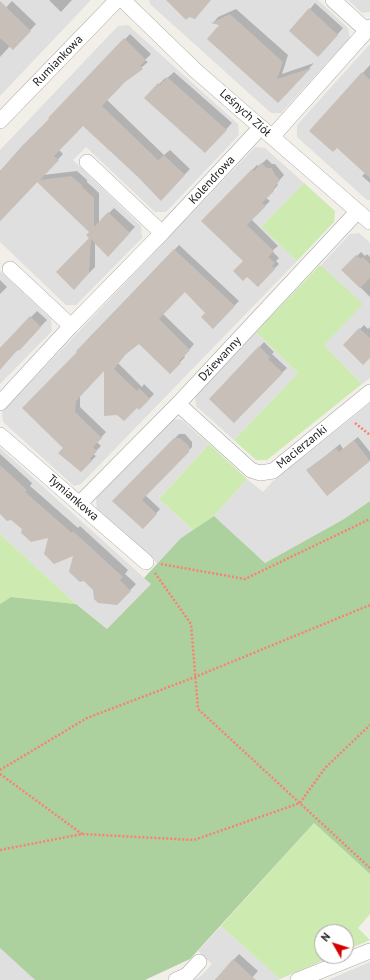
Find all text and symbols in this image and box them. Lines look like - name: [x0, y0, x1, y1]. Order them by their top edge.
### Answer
- street label: Rumiankowa: [30, 32, 86, 90]
- street label: Leśnych Ziół: [217, 86, 273, 140]
- street label: Kolendrowa: [186, 153, 238, 207]
- street label: Dziewanny: [196, 334, 244, 384]
- street label: Macierzanki: [274, 422, 330, 472]
- street label: Tymiankowa: [45, 472, 101, 524]
- north arrow: [314, 924, 354, 964]
- text: N: [318, 930, 333, 944]

